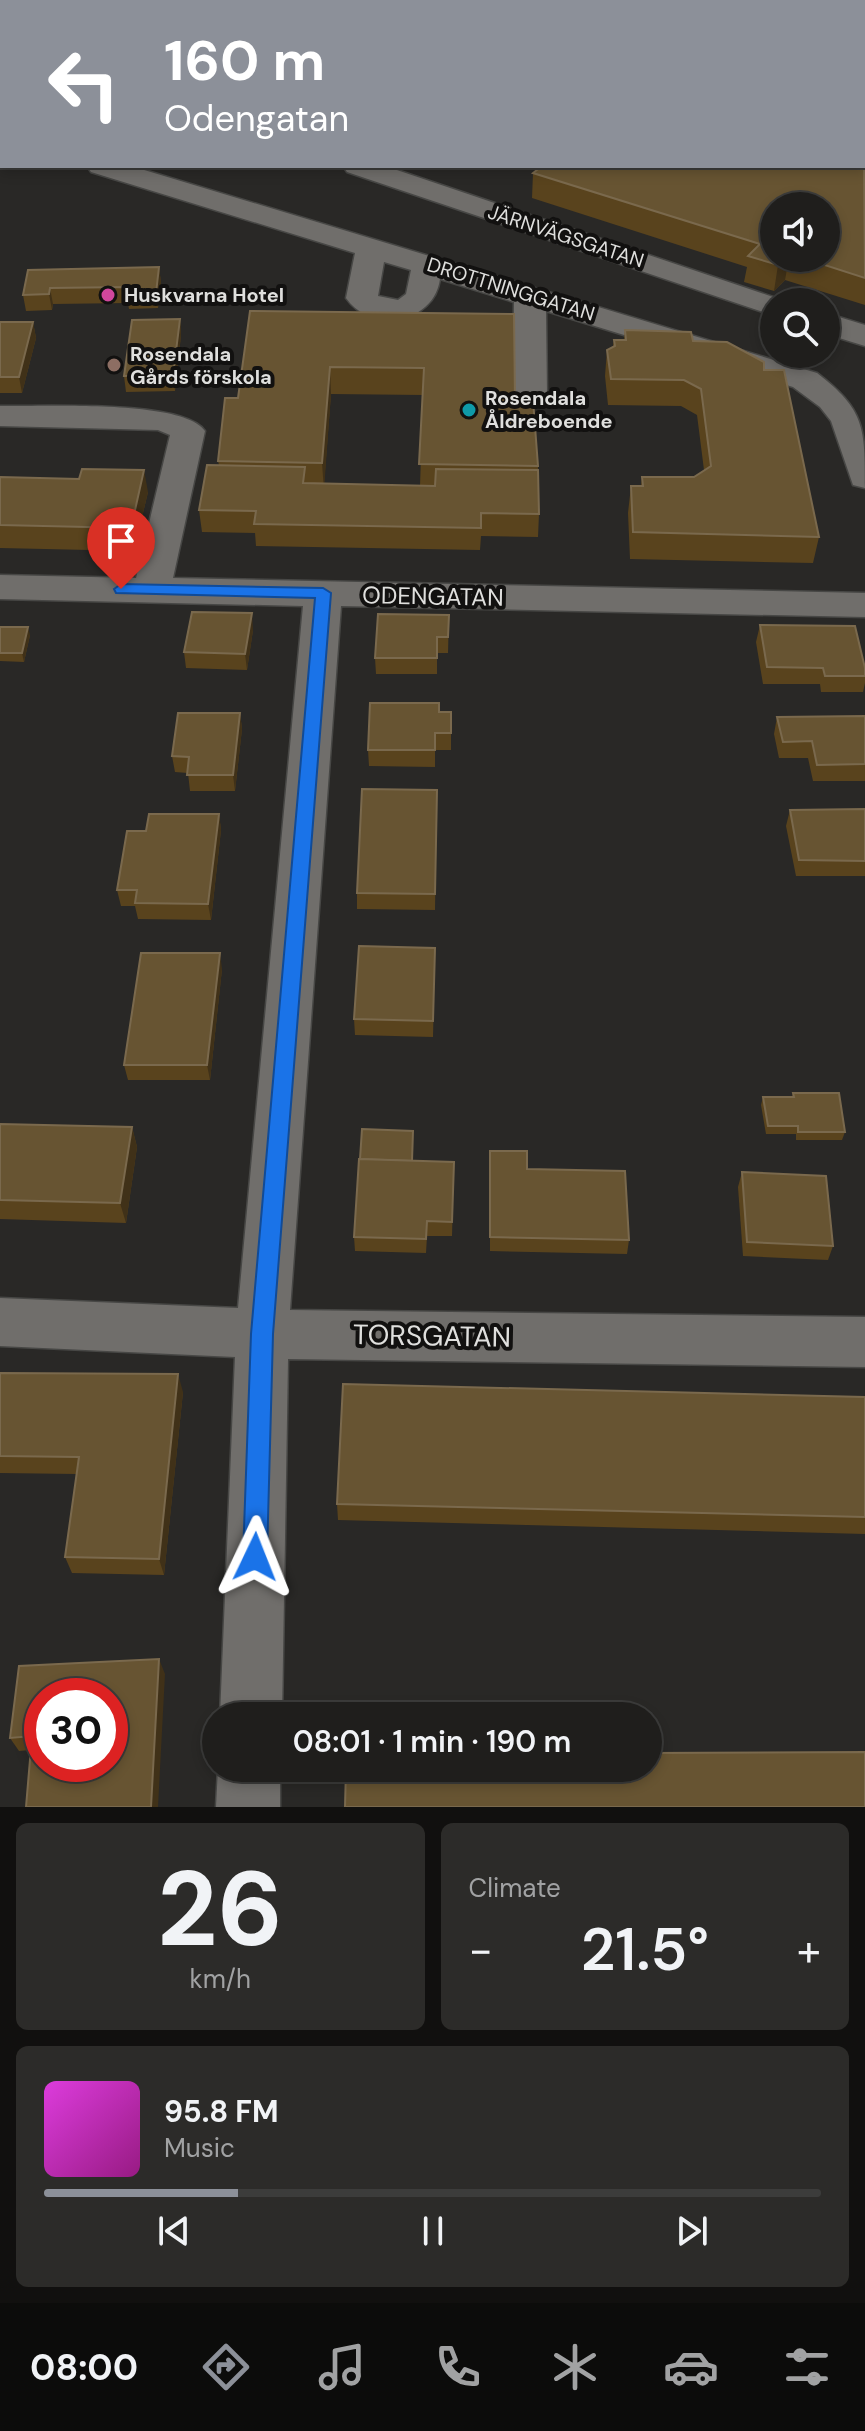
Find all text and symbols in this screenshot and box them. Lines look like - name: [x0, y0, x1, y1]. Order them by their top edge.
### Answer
- text: 160 m: [164, 24, 325, 97]
- icon: left: [32, 32, 136, 136]
- text: Odengatan: [164, 95, 349, 142]
- map controls: [760, 192, 840, 368]
- button: sound: [760, 192, 840, 272]
- street label: JÄRNVÄGSGATAN: [485, 198, 647, 274]
- street label: DROTTNINGGATAN: [424, 251, 598, 327]
- place label: Huskvarna Hotel: [124, 282, 284, 308]
- marker: Huskvarna Hotel: [99, 286, 117, 304]
- button: search: [760, 288, 840, 368]
- place label: Rosendala Gårds förskola: [130, 341, 272, 390]
- marker: Rosendala Gårds förskola: [105, 356, 123, 374]
- place label: Rosendala Åldreboende: [485, 385, 613, 434]
- marker: Rosendala Åldreboende: [460, 401, 478, 419]
- pin: [87, 507, 155, 589]
- icon: arrive: [99, 519, 143, 563]
- street label: ODENGATAN: [362, 579, 504, 613]
- street label: TORSGATAN: [353, 1316, 511, 1356]
- position arrow: [213, 1515, 297, 1599]
- speed limit sign: 30: [24, 1678, 128, 1782]
- text: 08:01 · 1 min · 190 m: [293, 1722, 571, 1761]
- text: 26: [157, 1842, 283, 1977]
- text: Climate: [469, 1871, 561, 1905]
- text: 21.5°: [581, 1910, 709, 1989]
- text: −: [469, 1921, 493, 1979]
- text: +: [797, 1921, 821, 1979]
- text: km/h: [190, 1962, 251, 1996]
- text: 95.8 FM: [164, 2092, 279, 2131]
- text: Music: [164, 2131, 235, 2165]
- icon: previous: [152, 2209, 196, 2253]
- icon: pause: [411, 2209, 455, 2253]
- icon: next: [670, 2209, 714, 2253]
- icon: directions: [198, 2339, 254, 2395]
- icon: music: [314, 2339, 370, 2395]
- icon: phone: [430, 2339, 486, 2395]
- icon: climate: [547, 2339, 603, 2395]
- icon: car: [663, 2339, 719, 2395]
- icon: filters: [779, 2339, 835, 2395]
- text: 08:00: [30, 2344, 138, 2391]

